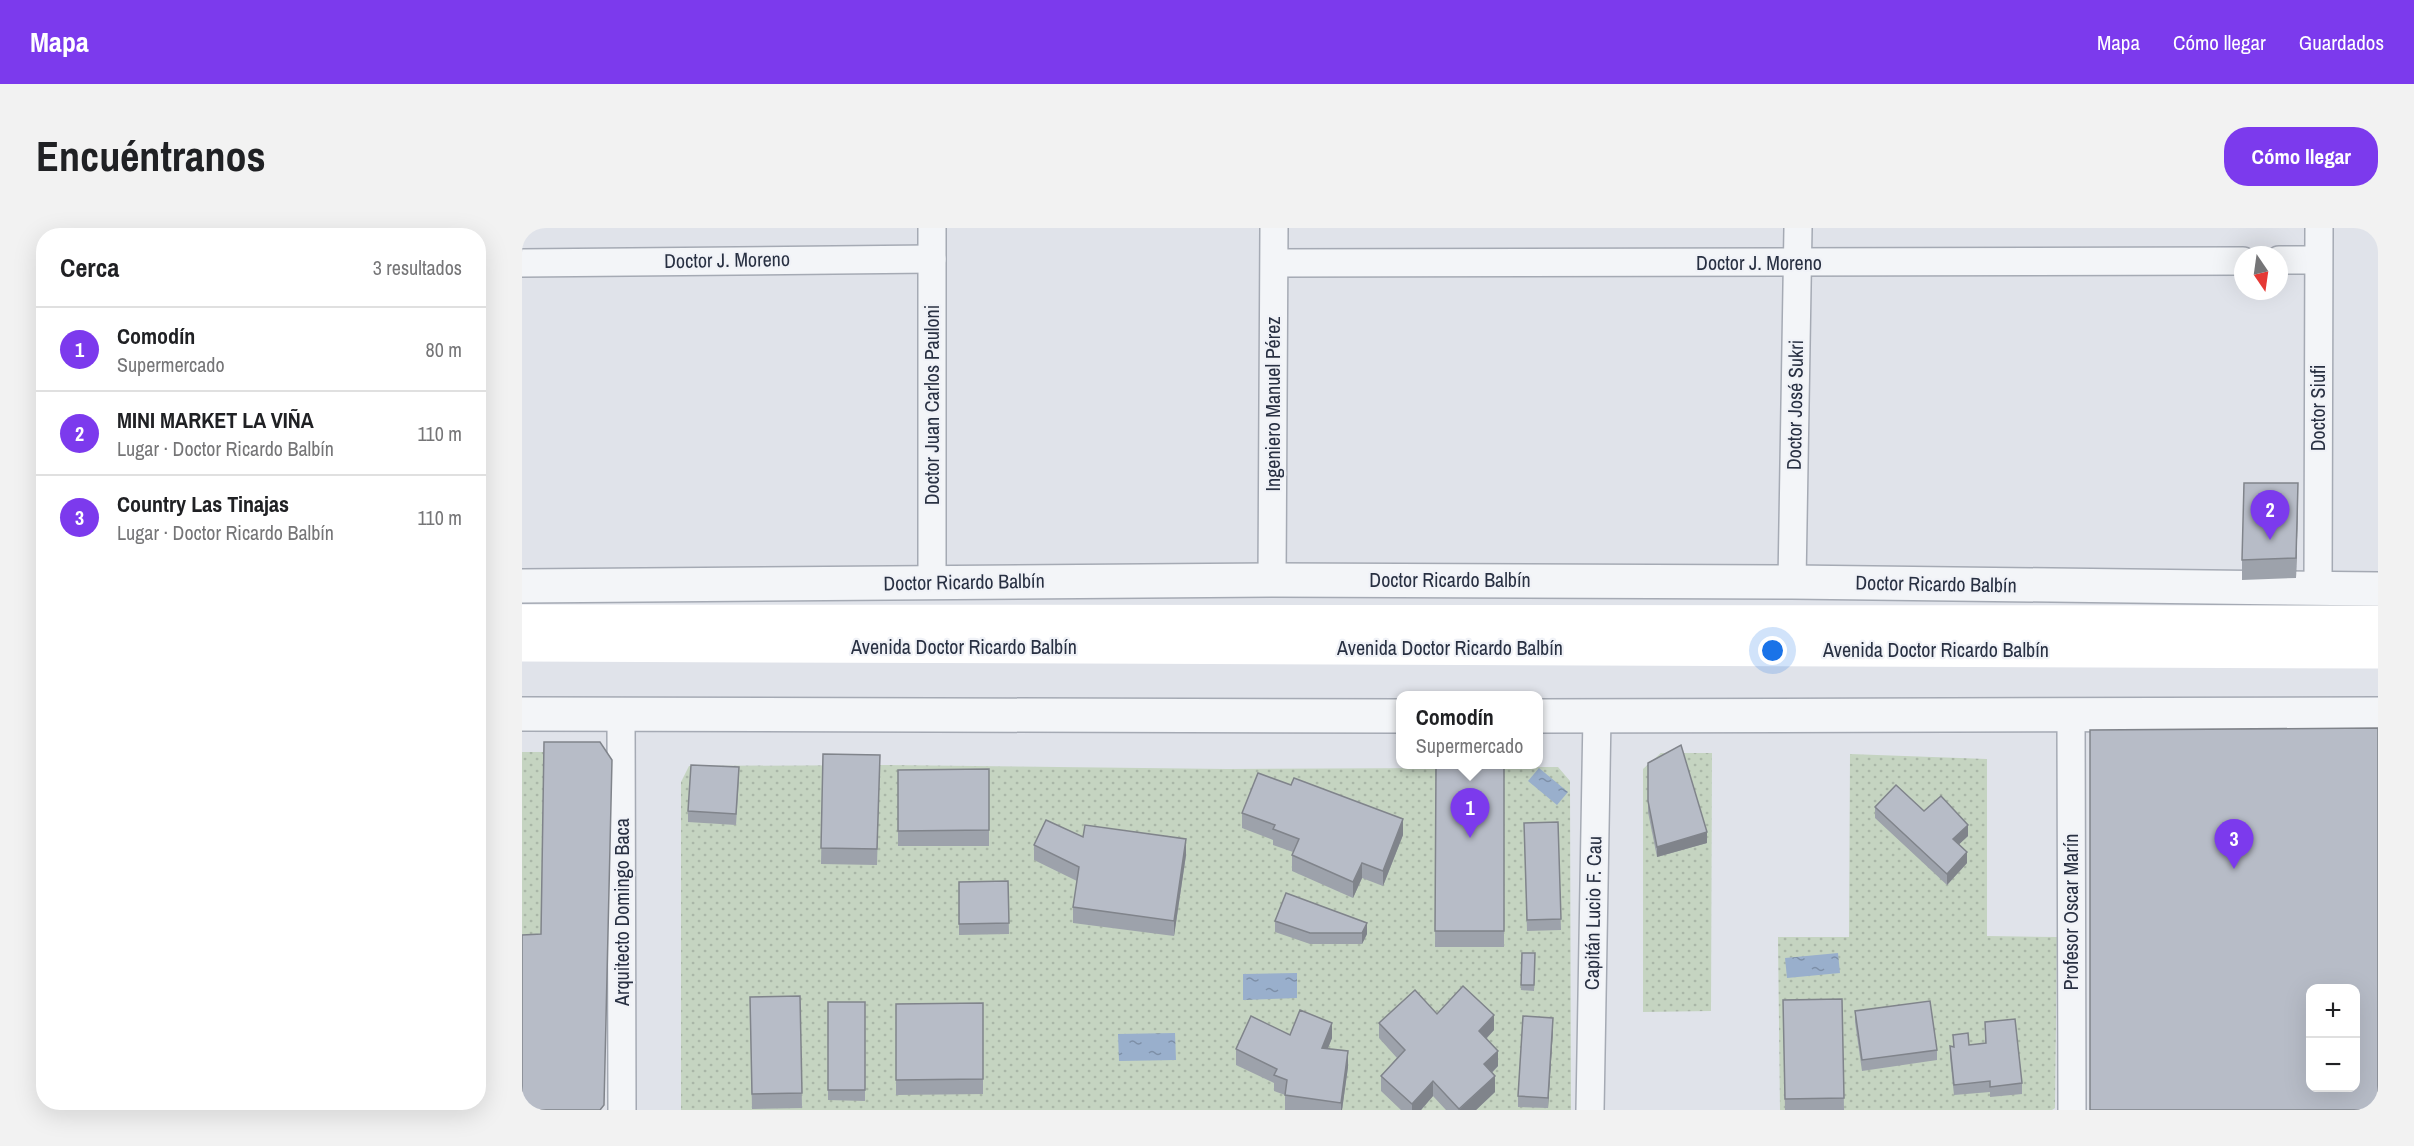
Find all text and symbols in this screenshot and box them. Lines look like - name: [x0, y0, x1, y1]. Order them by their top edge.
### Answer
- text: Mapa: [30, 23, 89, 61]
- text: Mapa: [2097, 28, 2140, 57]
- text: Cómo llegar: [2173, 28, 2266, 57]
- text: Guardados: [2299, 28, 2384, 57]
- button: Cómo llegar: [2224, 127, 2378, 186]
- text: Encuéntranos: [36, 128, 266, 184]
- street label: Doctor J. Moreno: [664, 245, 790, 274]
- north arrow: [2234, 246, 2288, 300]
- street label: Doctor J. Moreno: [1696, 249, 1822, 276]
- text: Cerca: [60, 250, 119, 285]
- text: 3 resultados: [373, 254, 462, 281]
- street label: Doctor Juan Carlos Pauloni: [918, 305, 945, 505]
- street label: Ingeniero Manuel Pérez: [1259, 316, 1286, 492]
- text: Comodín: [117, 321, 195, 351]
- text: 1: [75, 336, 84, 363]
- text: 80 m: [426, 336, 462, 363]
- street label: Doctor José Sukri: [1780, 340, 1809, 470]
- text: Supermercado: [117, 351, 225, 378]
- street label: Doctor Siufi: [2304, 365, 2331, 451]
- text: MINI MARKET LA VIÑA: [117, 405, 314, 435]
- text: 2: [75, 420, 84, 447]
- text: 110 m: [418, 420, 462, 447]
- text: Lugar · Doctor Ricardo Balbín: [117, 435, 334, 462]
- text: Country Las Tinajas: [117, 489, 289, 519]
- pin: 2: [2250, 490, 2290, 540]
- text: 3: [75, 504, 84, 531]
- text: 110 m: [418, 504, 462, 531]
- text: Lugar · Doctor Ricardo Balbín: [117, 519, 334, 546]
- street label: Doctor Ricardo Balbín: [1369, 566, 1531, 593]
- street label: Doctor Ricardo Balbín: [883, 567, 1045, 596]
- street label: Doctor Ricardo Balbín: [1855, 569, 2017, 598]
- street label: Avenida Doctor Ricardo Balbín: [850, 633, 1077, 660]
- street label: Avenida Doctor Ricardo Balbín: [1336, 634, 1563, 661]
- your location: [1758, 636, 1787, 665]
- street label: Avenida Doctor Ricardo Balbín: [1822, 636, 2049, 663]
- popup: [1396, 691, 1543, 769]
- text: Comodín: [1416, 702, 1494, 732]
- text: Supermercado: [1416, 732, 1523, 759]
- pin: 1: [1450, 788, 1490, 838]
- street label: Arquitecto Domingo Baca: [608, 818, 635, 1007]
- pin: 3: [2214, 820, 2254, 869]
- street label: Profesor Oscar Marín: [2057, 834, 2084, 990]
- street label: Capitán Lucio F. Cau: [1578, 836, 1607, 990]
- map controls: [2306, 984, 2360, 1092]
- button: +: [2306, 984, 2360, 1038]
- button: −: [2306, 1038, 2360, 1092]

